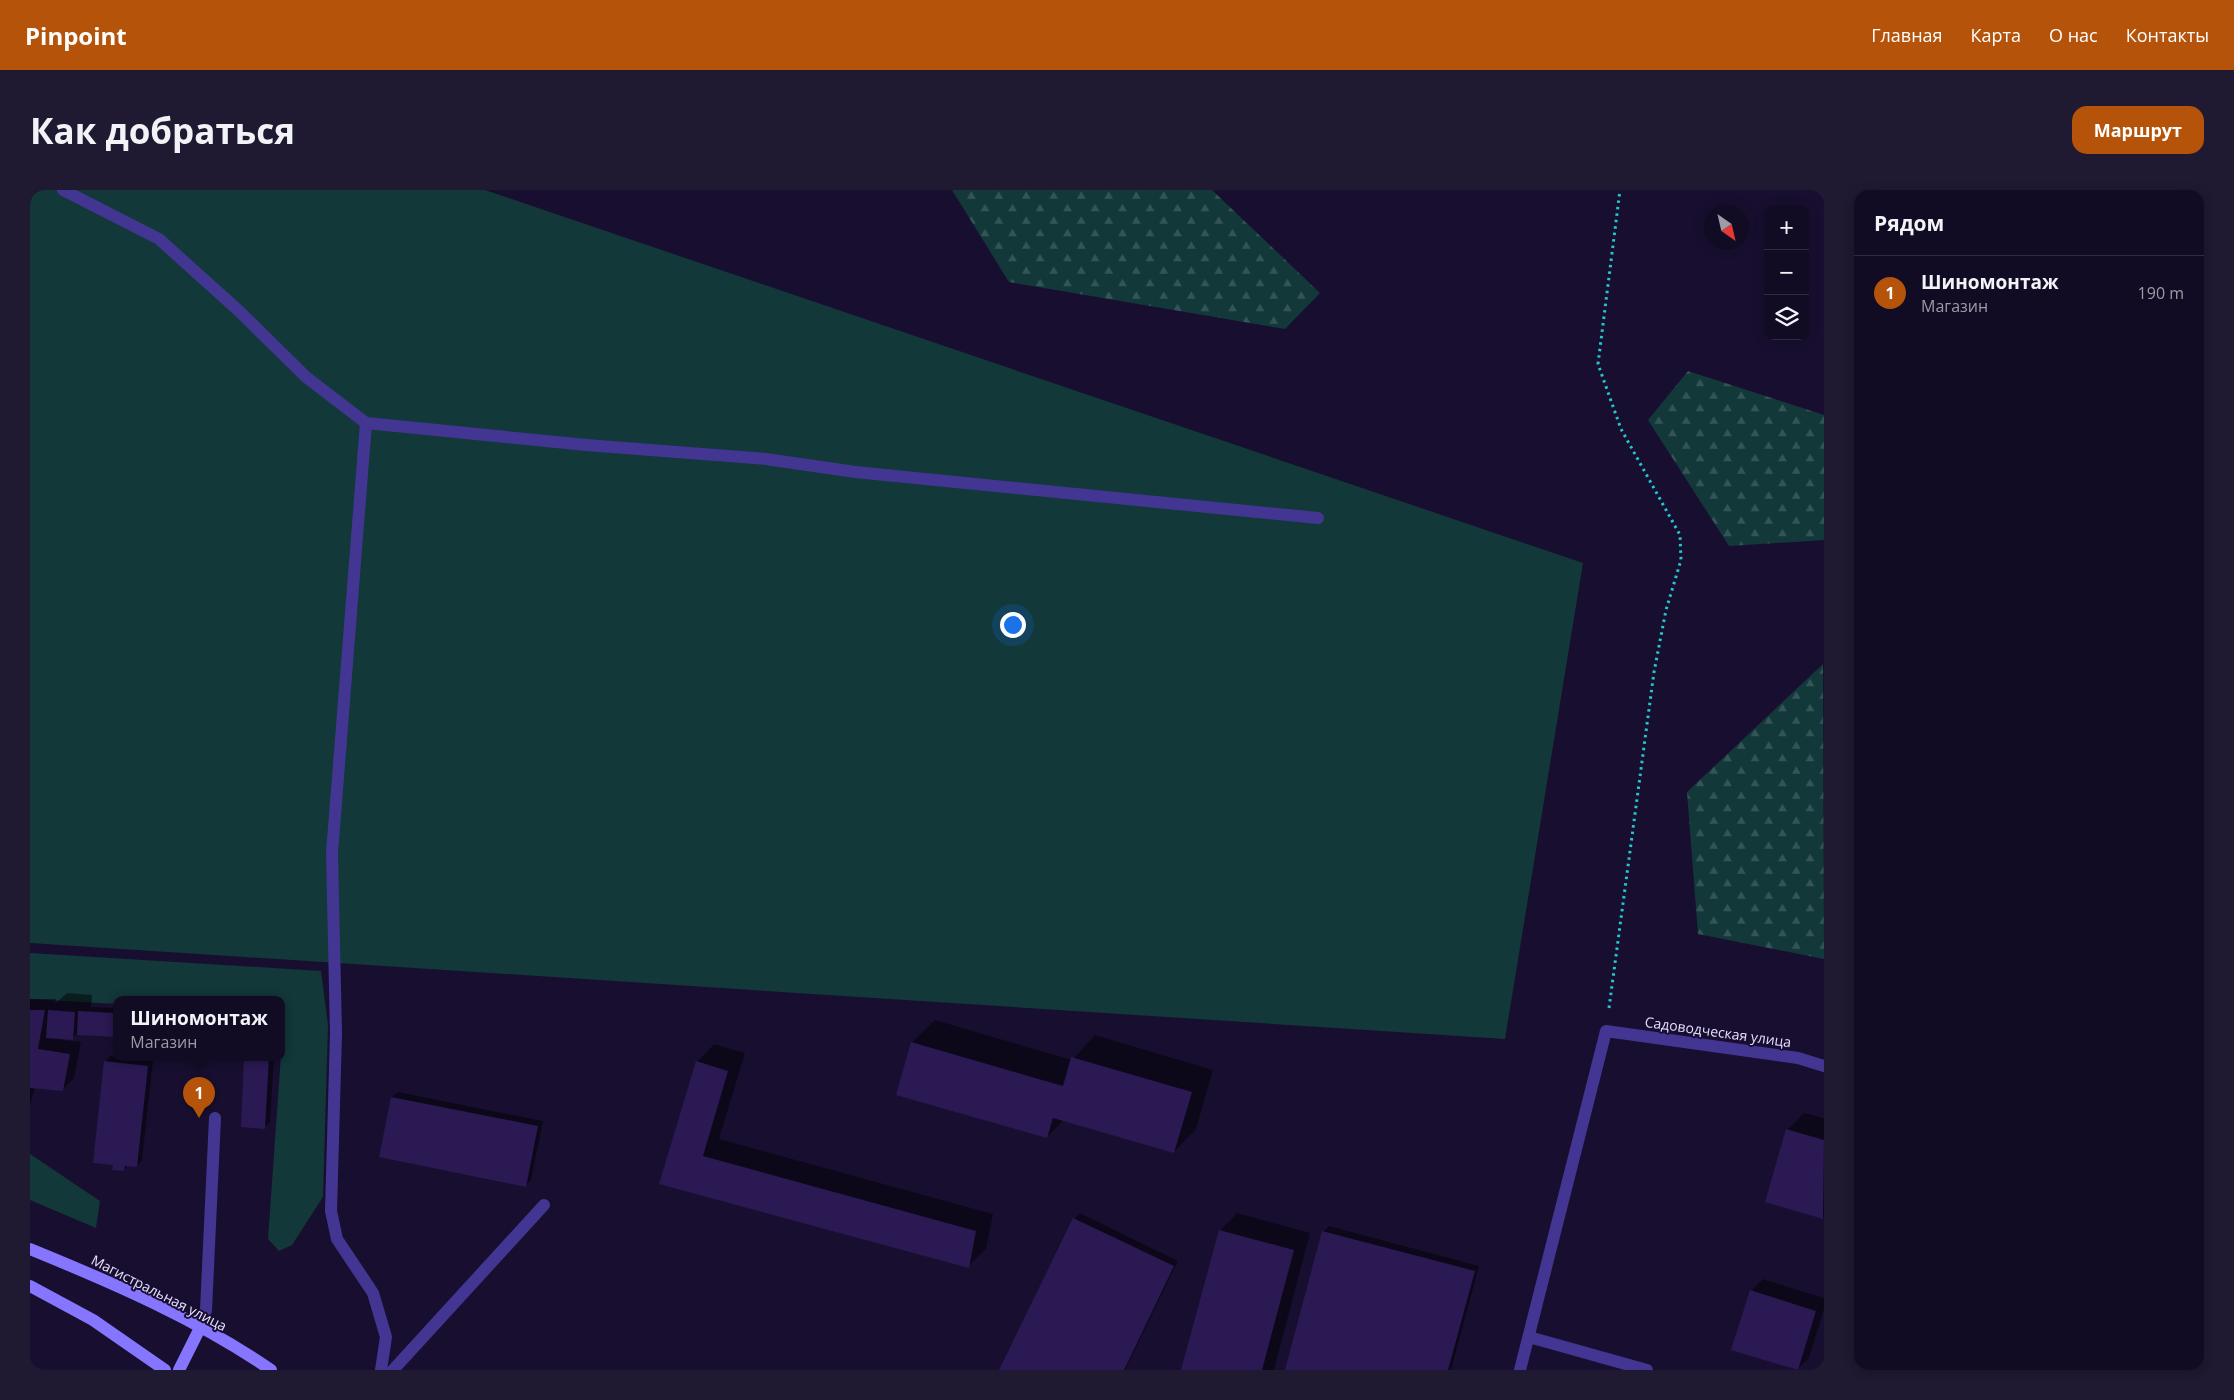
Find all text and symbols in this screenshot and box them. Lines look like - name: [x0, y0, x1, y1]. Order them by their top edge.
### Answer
- text: Pinpoint: [25, 19, 127, 52]
- text: Главная: [1871, 23, 1943, 47]
- text: Карта: [1971, 23, 2021, 47]
- text: О нас: [2049, 23, 2098, 47]
- text: Контакты: [2126, 23, 2209, 47]
- button: Маршрут: [2072, 106, 2204, 154]
- text: Как добраться: [30, 107, 295, 154]
- north arrow: [1704, 205, 1749, 250]
- map controls: [1764, 205, 1809, 340]
- button: +: [1764, 205, 1809, 250]
- text: Рядом: [1874, 209, 1944, 237]
- button: −: [1764, 250, 1809, 295]
- text: Шиномонтаж: [1921, 269, 2058, 295]
- text: 1: [1885, 282, 1895, 304]
- text: 190 m: [2138, 282, 2184, 304]
- button: layers: [1764, 295, 1809, 340]
- text: Магазин: [1921, 295, 1988, 317]
- your location: [1000, 612, 1026, 638]
- popup: [113, 996, 285, 1061]
- text: Шиномонтаж: [130, 1005, 268, 1031]
- street label: Садоводческая улица: [1644, 1012, 1792, 1051]
- text: Магазин: [130, 1031, 197, 1053]
- pin: 1: [183, 1077, 215, 1118]
- street label: Магистральная улица: [88, 1250, 230, 1335]

